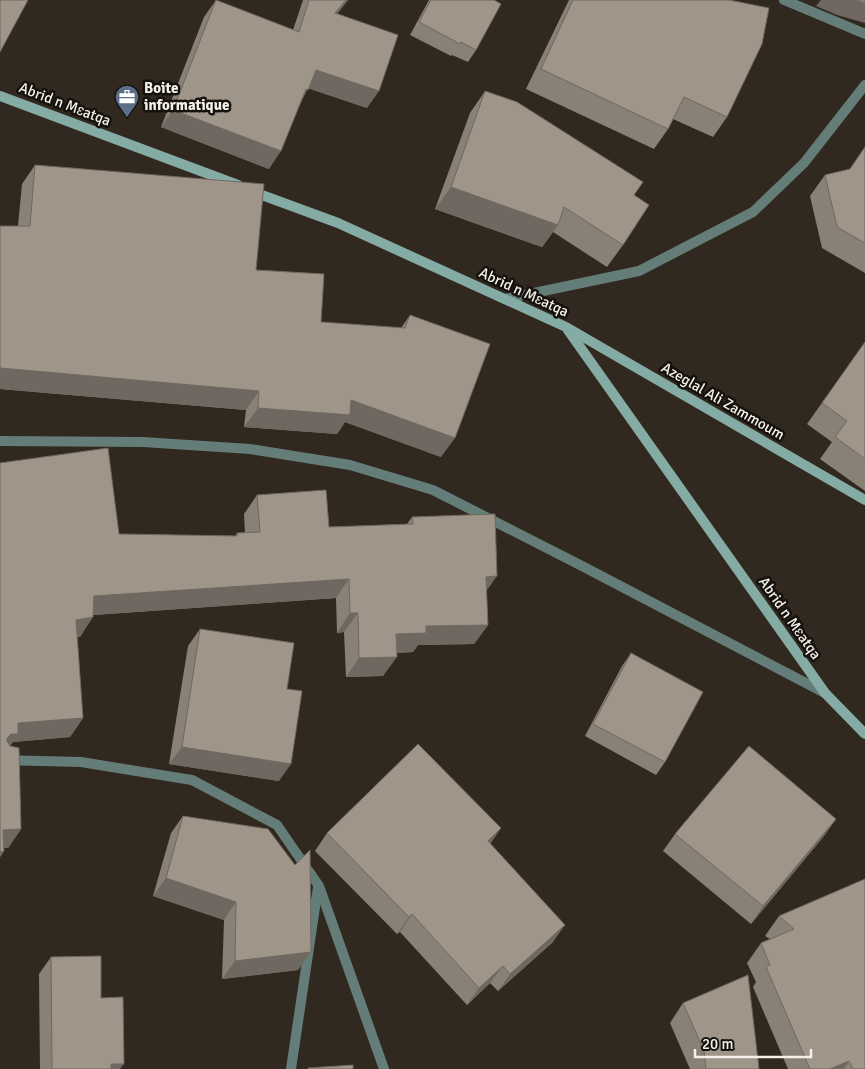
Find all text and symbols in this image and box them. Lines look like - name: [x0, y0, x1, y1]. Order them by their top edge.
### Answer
- street label: Abrid n Mɛatqa: [17, 78, 113, 130]
- place label: Boite informatique: [144, 79, 229, 114]
- office icon: Boite informatique: [114, 84, 140, 118]
- street label: Abrid n Mɛatqa: [476, 263, 572, 321]
- street label: Azeglal Ali Zammoum: [658, 358, 788, 444]
- street label: Abrid n Mɛatqa: [755, 573, 825, 663]
- scale bar: [695, 1026, 811, 1058]
- text: 20 m: [702, 1035, 733, 1053]

